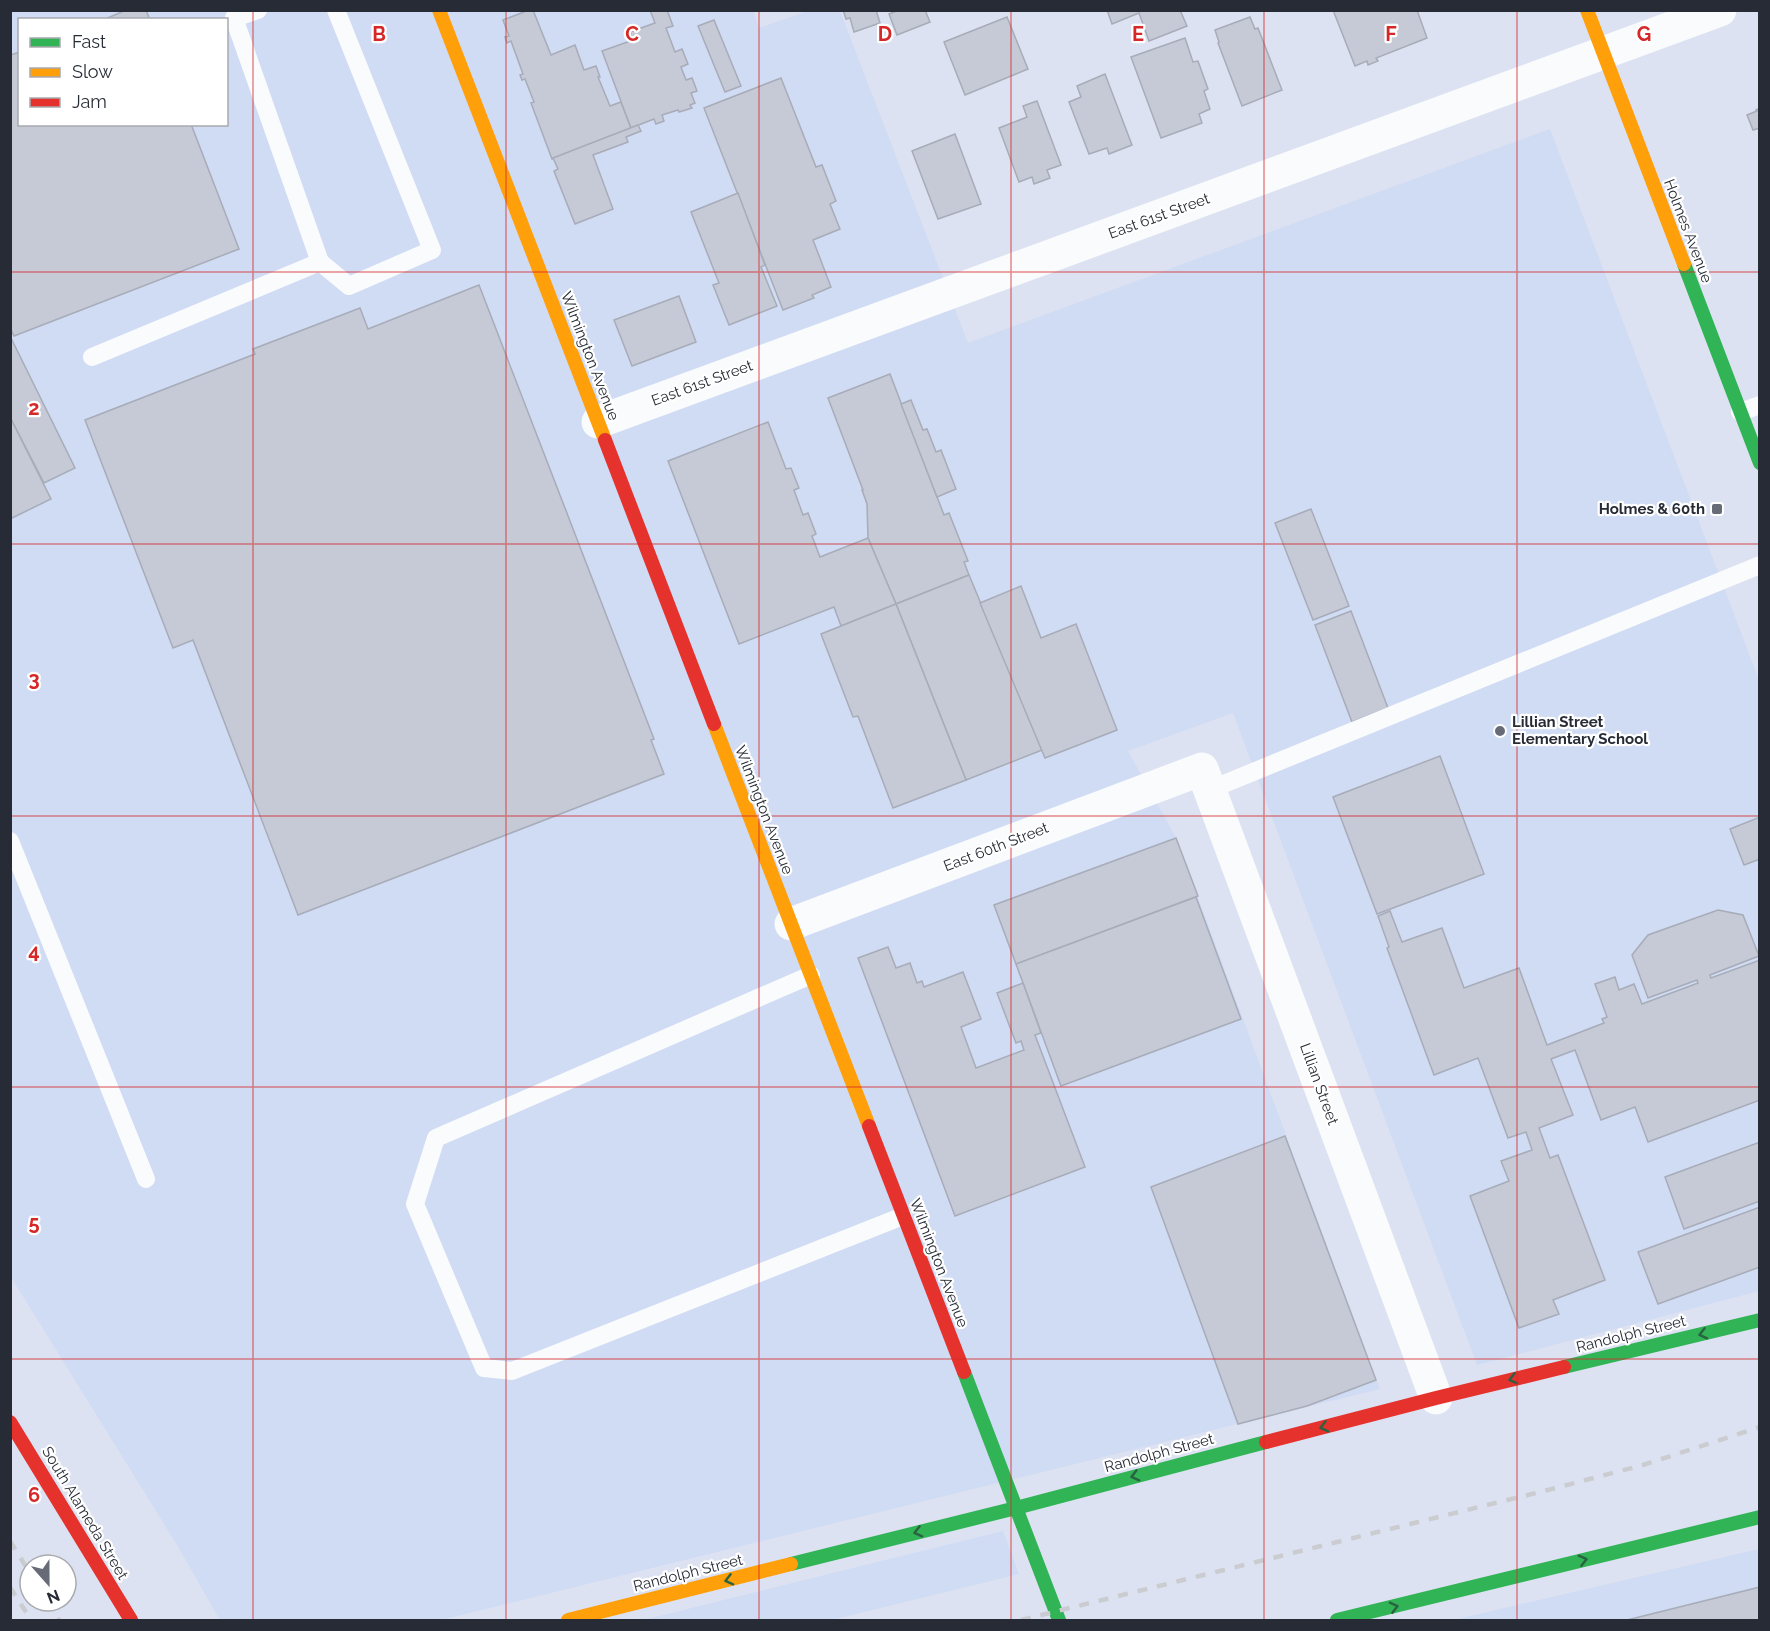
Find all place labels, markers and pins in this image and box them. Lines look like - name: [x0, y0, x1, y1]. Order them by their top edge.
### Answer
- place label: Holmes & 60th: [1599, 500, 1705, 518]
- marker: Holmes & 60th: [1710, 502, 1724, 516]
- place label: Lillian Street Elementary School: [1512, 713, 1648, 748]
- marker: Lillian Street Elementary School: [1493, 724, 1507, 738]

